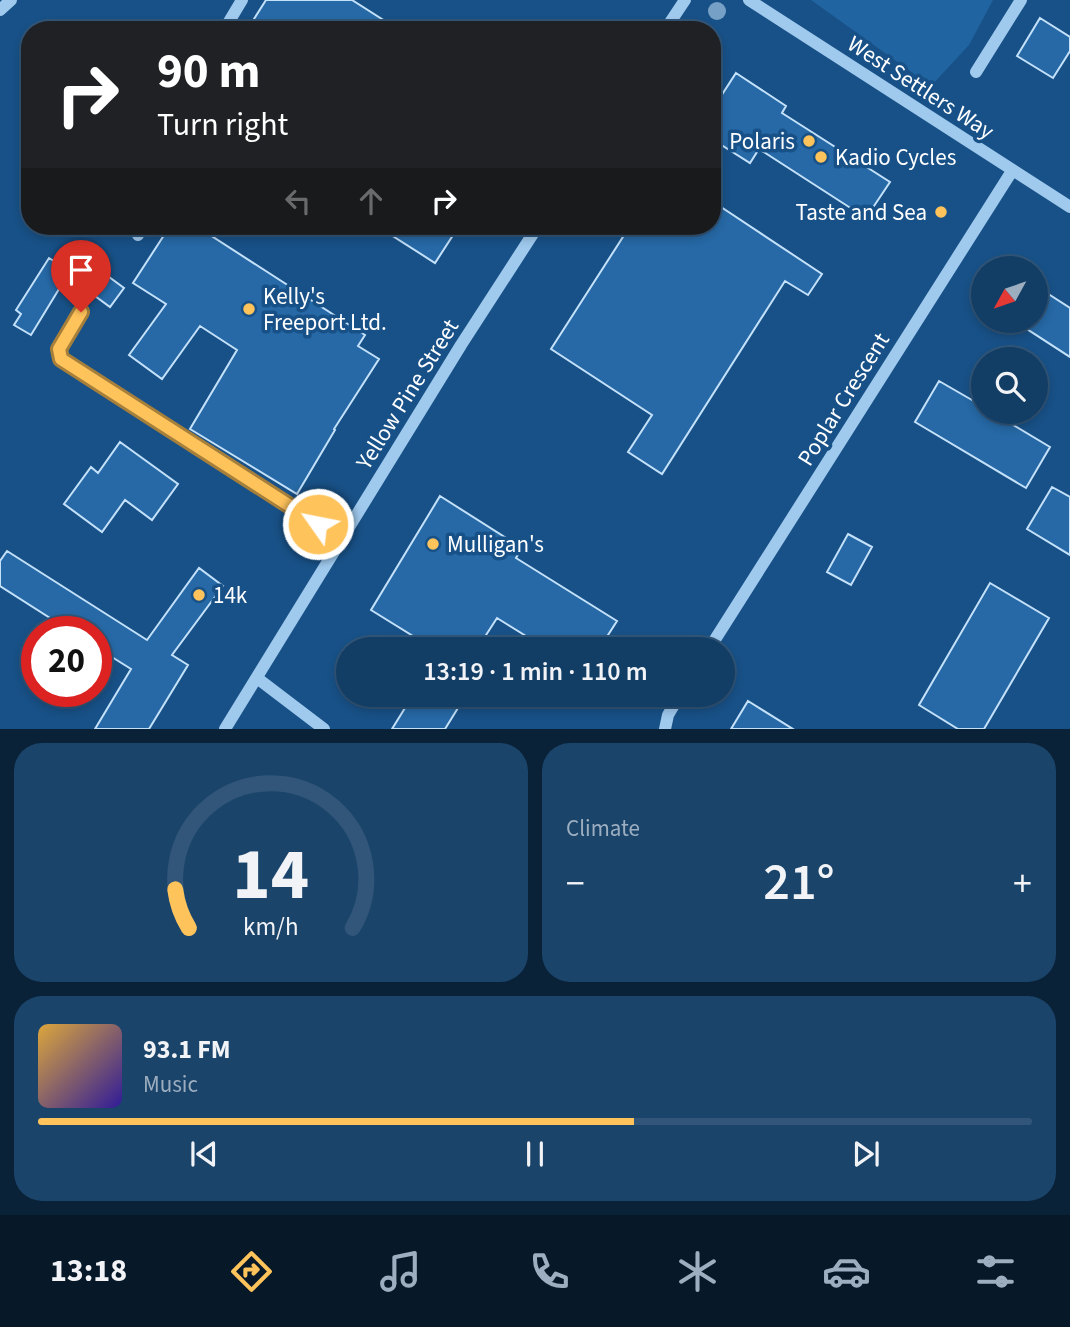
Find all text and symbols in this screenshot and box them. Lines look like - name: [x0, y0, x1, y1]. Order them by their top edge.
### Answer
- street label: West Settlers Way: [841, 28, 1001, 147]
- text: 90 m: [157, 37, 261, 107]
- icon: right: [42, 49, 133, 140]
- text: Turn right: [157, 102, 288, 148]
- place label: Polaris: [729, 125, 795, 158]
- marker: Polaris: [801, 133, 817, 149]
- place label: Kadio Cycles: [835, 141, 956, 174]
- marker: Kadio Cycles: [813, 149, 829, 165]
- icon: left: [279, 182, 317, 220]
- icon: ahead: [352, 182, 390, 220]
- icon: right: [425, 182, 463, 220]
- place label: Taste and Sea: [796, 196, 927, 229]
- marker: Taste and Sea: [933, 204, 949, 220]
- pin: [51, 240, 111, 312]
- icon: arrive: [62, 251, 100, 289]
- north arrow: [971, 256, 1048, 332]
- map controls: [971, 256, 1048, 424]
- place label: Kelly's Freeport Ltd.: [263, 280, 387, 339]
- marker: Kelly's Freeport Ltd.: [241, 301, 257, 317]
- street label: Yellow Pine Street: [347, 313, 467, 477]
- street label: Poplar Crescent: [789, 326, 898, 472]
- button: search: [971, 347, 1048, 424]
- position arrow: [281, 487, 355, 561]
- place label: Mulligan's: [447, 528, 544, 561]
- marker: Mulligan's: [425, 536, 441, 552]
- place label: 14k: [213, 579, 248, 612]
- marker: 14k: [191, 587, 207, 603]
- speed limit sign: 20: [21, 616, 112, 707]
- text: 13:19 · 1 min · 110 m: [423, 653, 648, 690]
- text: Climate: [566, 812, 640, 845]
- text: 14: [233, 824, 309, 928]
- text: 21°: [763, 846, 835, 920]
- text: −: [566, 857, 585, 911]
- text: +: [1013, 857, 1032, 911]
- text: km/h: [243, 909, 299, 945]
- text: 93.1 FM: [143, 1031, 231, 1068]
- text: Music: [143, 1068, 198, 1101]
- icon: previous: [185, 1135, 223, 1173]
- icon: pause: [516, 1135, 554, 1173]
- icon: next: [847, 1135, 885, 1173]
- icon: directions: [227, 1247, 276, 1296]
- icon: music: [376, 1247, 425, 1296]
- icon: phone: [525, 1247, 574, 1296]
- icon: climate: [673, 1247, 722, 1296]
- icon: car: [822, 1247, 871, 1296]
- icon: filters: [971, 1247, 1020, 1296]
- text: 13:18: [50, 1248, 127, 1294]

